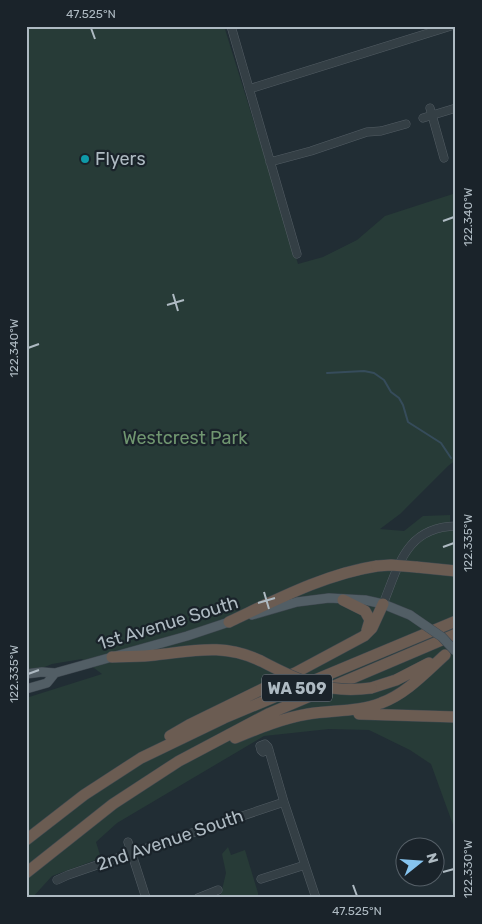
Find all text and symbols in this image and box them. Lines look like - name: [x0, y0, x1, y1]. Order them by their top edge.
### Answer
- text: 47.525°N: [66, 7, 116, 21]
- place label: Flyers: [95, 148, 146, 170]
- marker: Flyers: [79, 153, 91, 165]
- text: 122.340°W: [461, 187, 475, 246]
- text: 122.340°W: [7, 318, 21, 377]
- park label: Westcrest Park: [122, 427, 248, 449]
- text: 122.335°W: [461, 514, 475, 572]
- street label: 1st Avenue South: [95, 591, 241, 655]
- text: 122.335°W: [7, 645, 21, 703]
- road number: WA 509: [262, 674, 332, 701]
- street label: 2nd Avenue South: [94, 805, 246, 875]
- north arrow: [394, 836, 444, 886]
- text: 122.330°W: [461, 839, 475, 898]
- text: N: [422, 851, 442, 866]
- text: 47.525°N: [332, 904, 382, 918]

